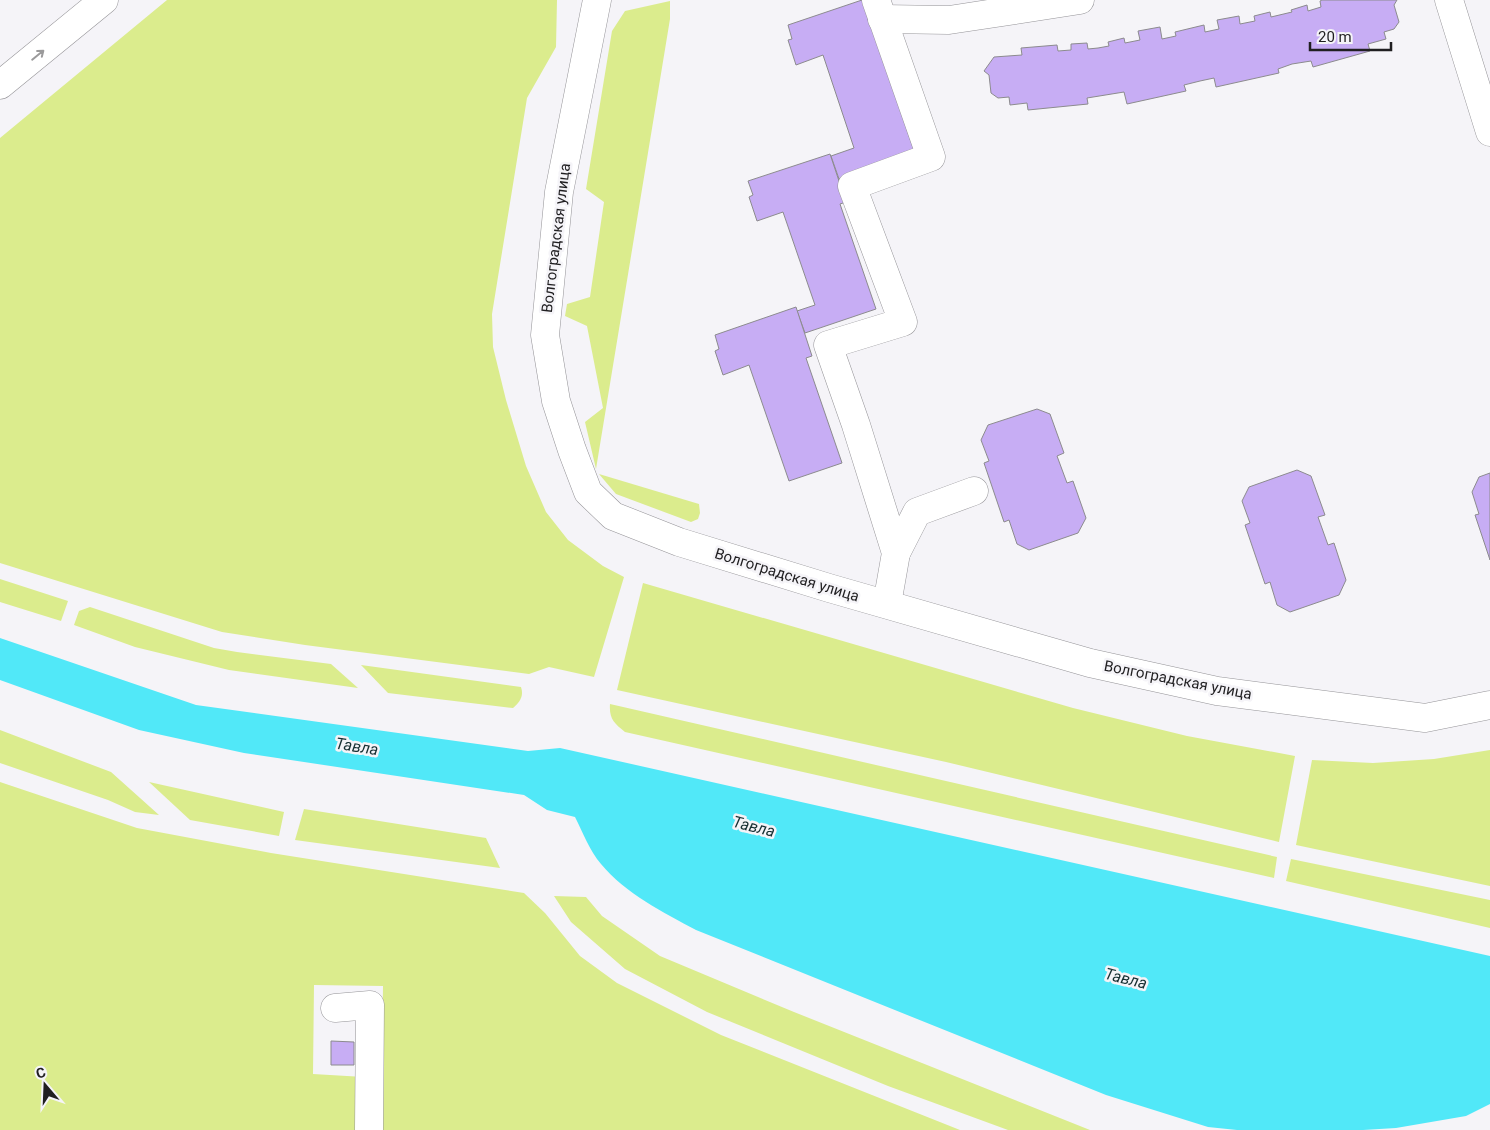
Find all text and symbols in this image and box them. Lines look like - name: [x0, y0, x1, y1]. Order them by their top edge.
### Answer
- scale bar: [1310, 20, 1391, 52]
- text: 20 m: [1318, 28, 1352, 46]
- one-way arrow: [31, 49, 44, 60]
- street label: Волгоградская улица: [538, 162, 574, 314]
- street label: Волгоградская улица: [712, 544, 862, 606]
- street label: Волгоградская улица: [1102, 657, 1254, 703]
- water label: Тавла: [334, 734, 380, 759]
- water label: Тавла: [731, 812, 777, 841]
- water label: Тавла: [1103, 964, 1149, 993]
- north arrow: [20, 1060, 70, 1110]
- text: С: [34, 1064, 48, 1082]

